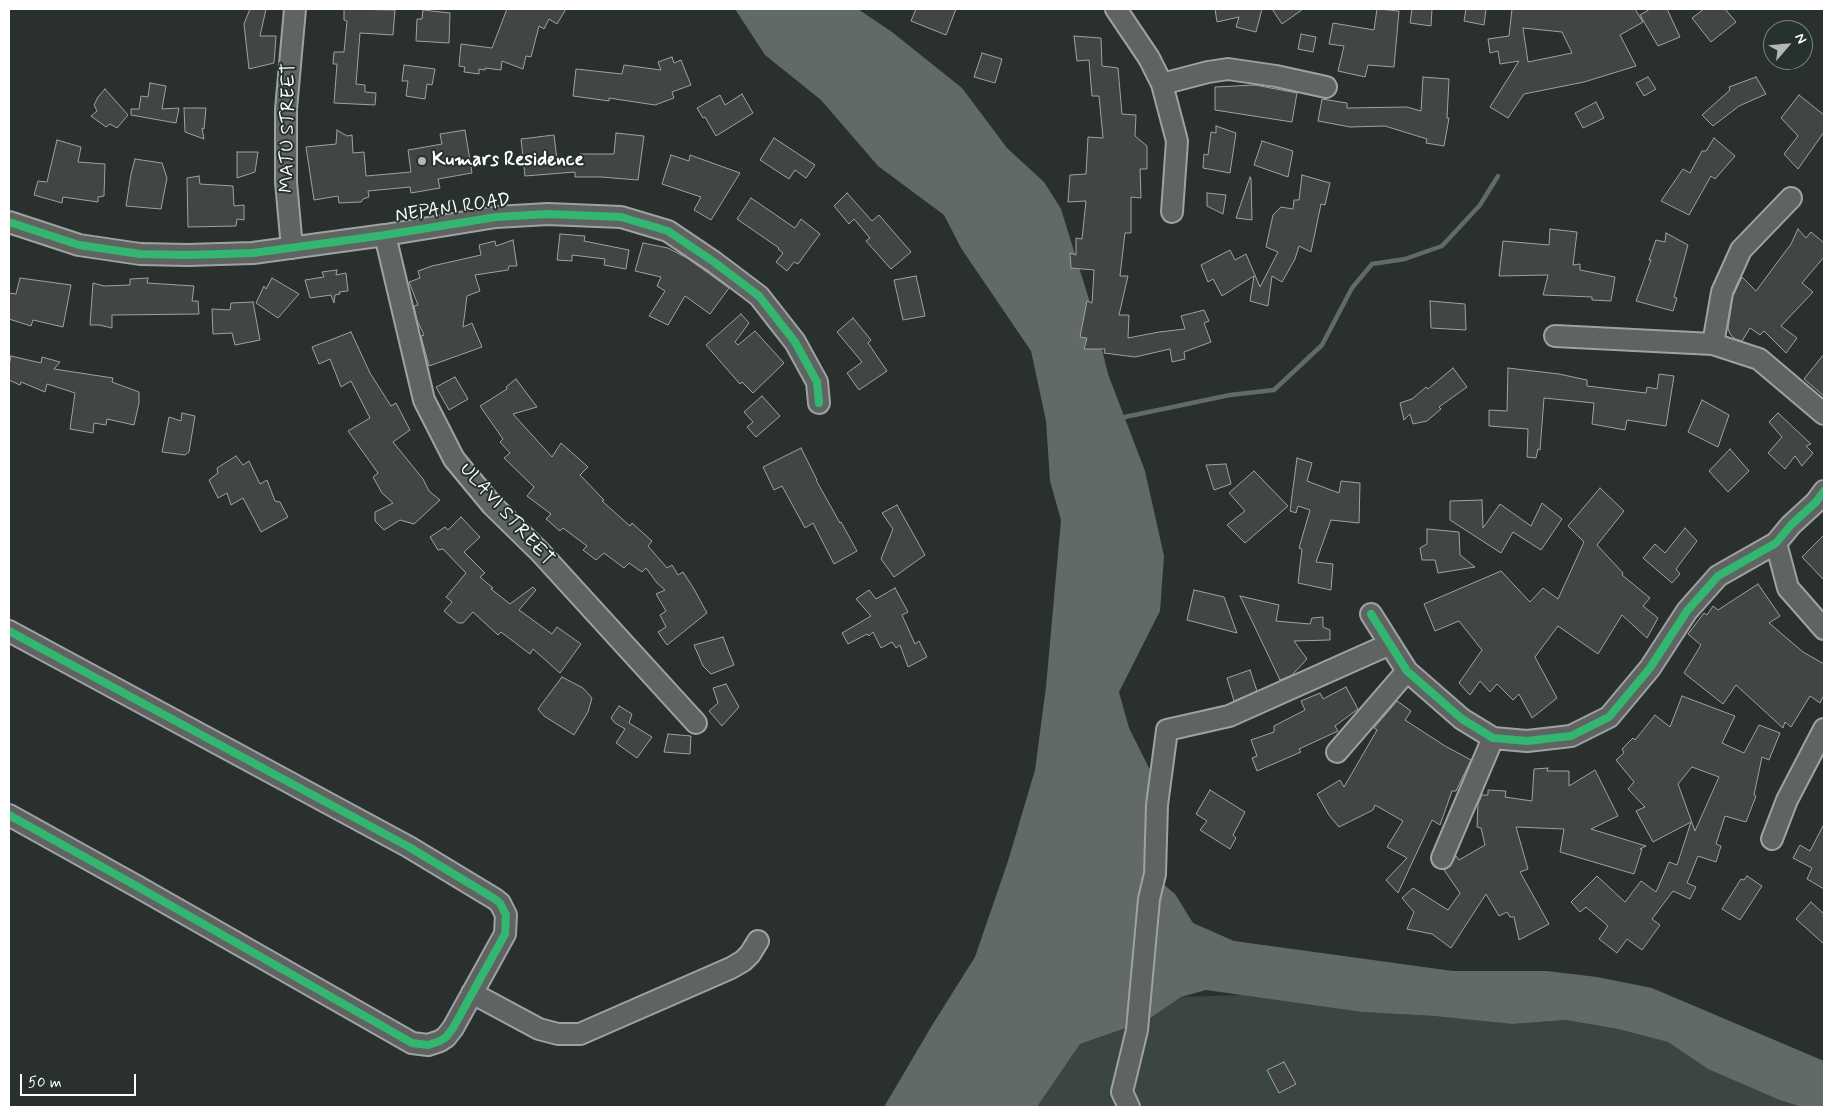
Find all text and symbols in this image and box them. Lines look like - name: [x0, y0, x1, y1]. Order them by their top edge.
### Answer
- north arrow: [1763, 20, 1813, 70]
- text: N: [1790, 30, 1811, 47]
- street label: MATU STREET: [276, 63, 302, 193]
- place label: Kumars Residence: [432, 150, 584, 172]
- marker: Kumars Residence: [416, 155, 428, 167]
- street label: NEPANI ROAD: [394, 190, 512, 228]
- street label: ULAVI STREET: [454, 459, 558, 571]
- scale bar: [22, 1064, 139, 1096]
- text: 50 m: [28, 1073, 62, 1093]

